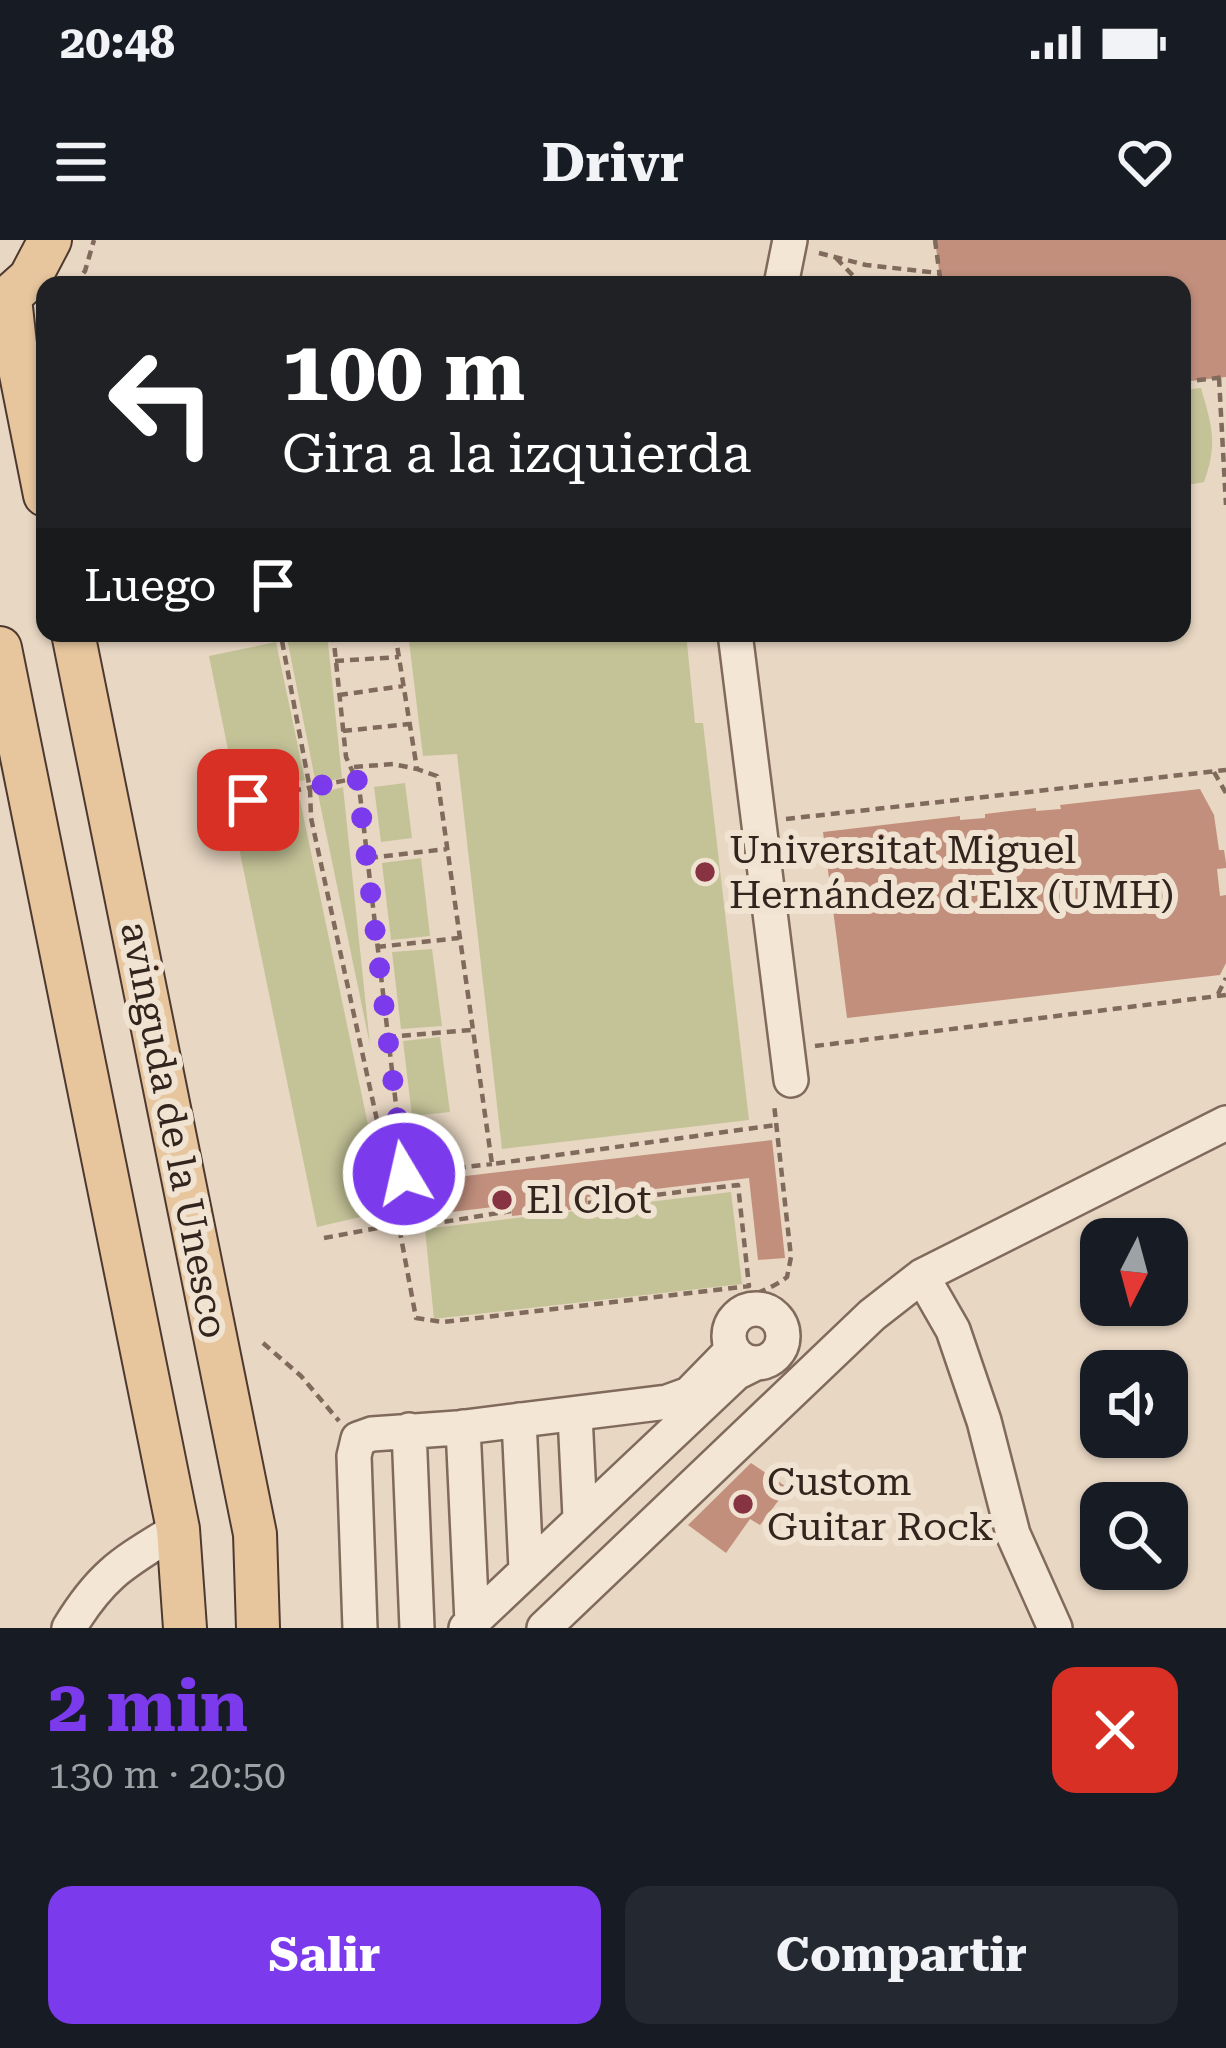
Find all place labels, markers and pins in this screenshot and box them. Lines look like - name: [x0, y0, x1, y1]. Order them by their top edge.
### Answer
- pin: [197, 749, 299, 851]
- place label: Universitat Miguel Hernández d'Elx (UMH): [729, 827, 1174, 918]
- marker: Universitat Miguel Hernández d'Elx (UMH): [692, 859, 718, 885]
- place label: El Clot: [526, 1177, 651, 1223]
- marker: El Clot: [489, 1187, 515, 1213]
- place label: Custom Guitar Rock: [767, 1459, 993, 1550]
- marker: Custom Guitar Rock: [730, 1491, 756, 1517]

